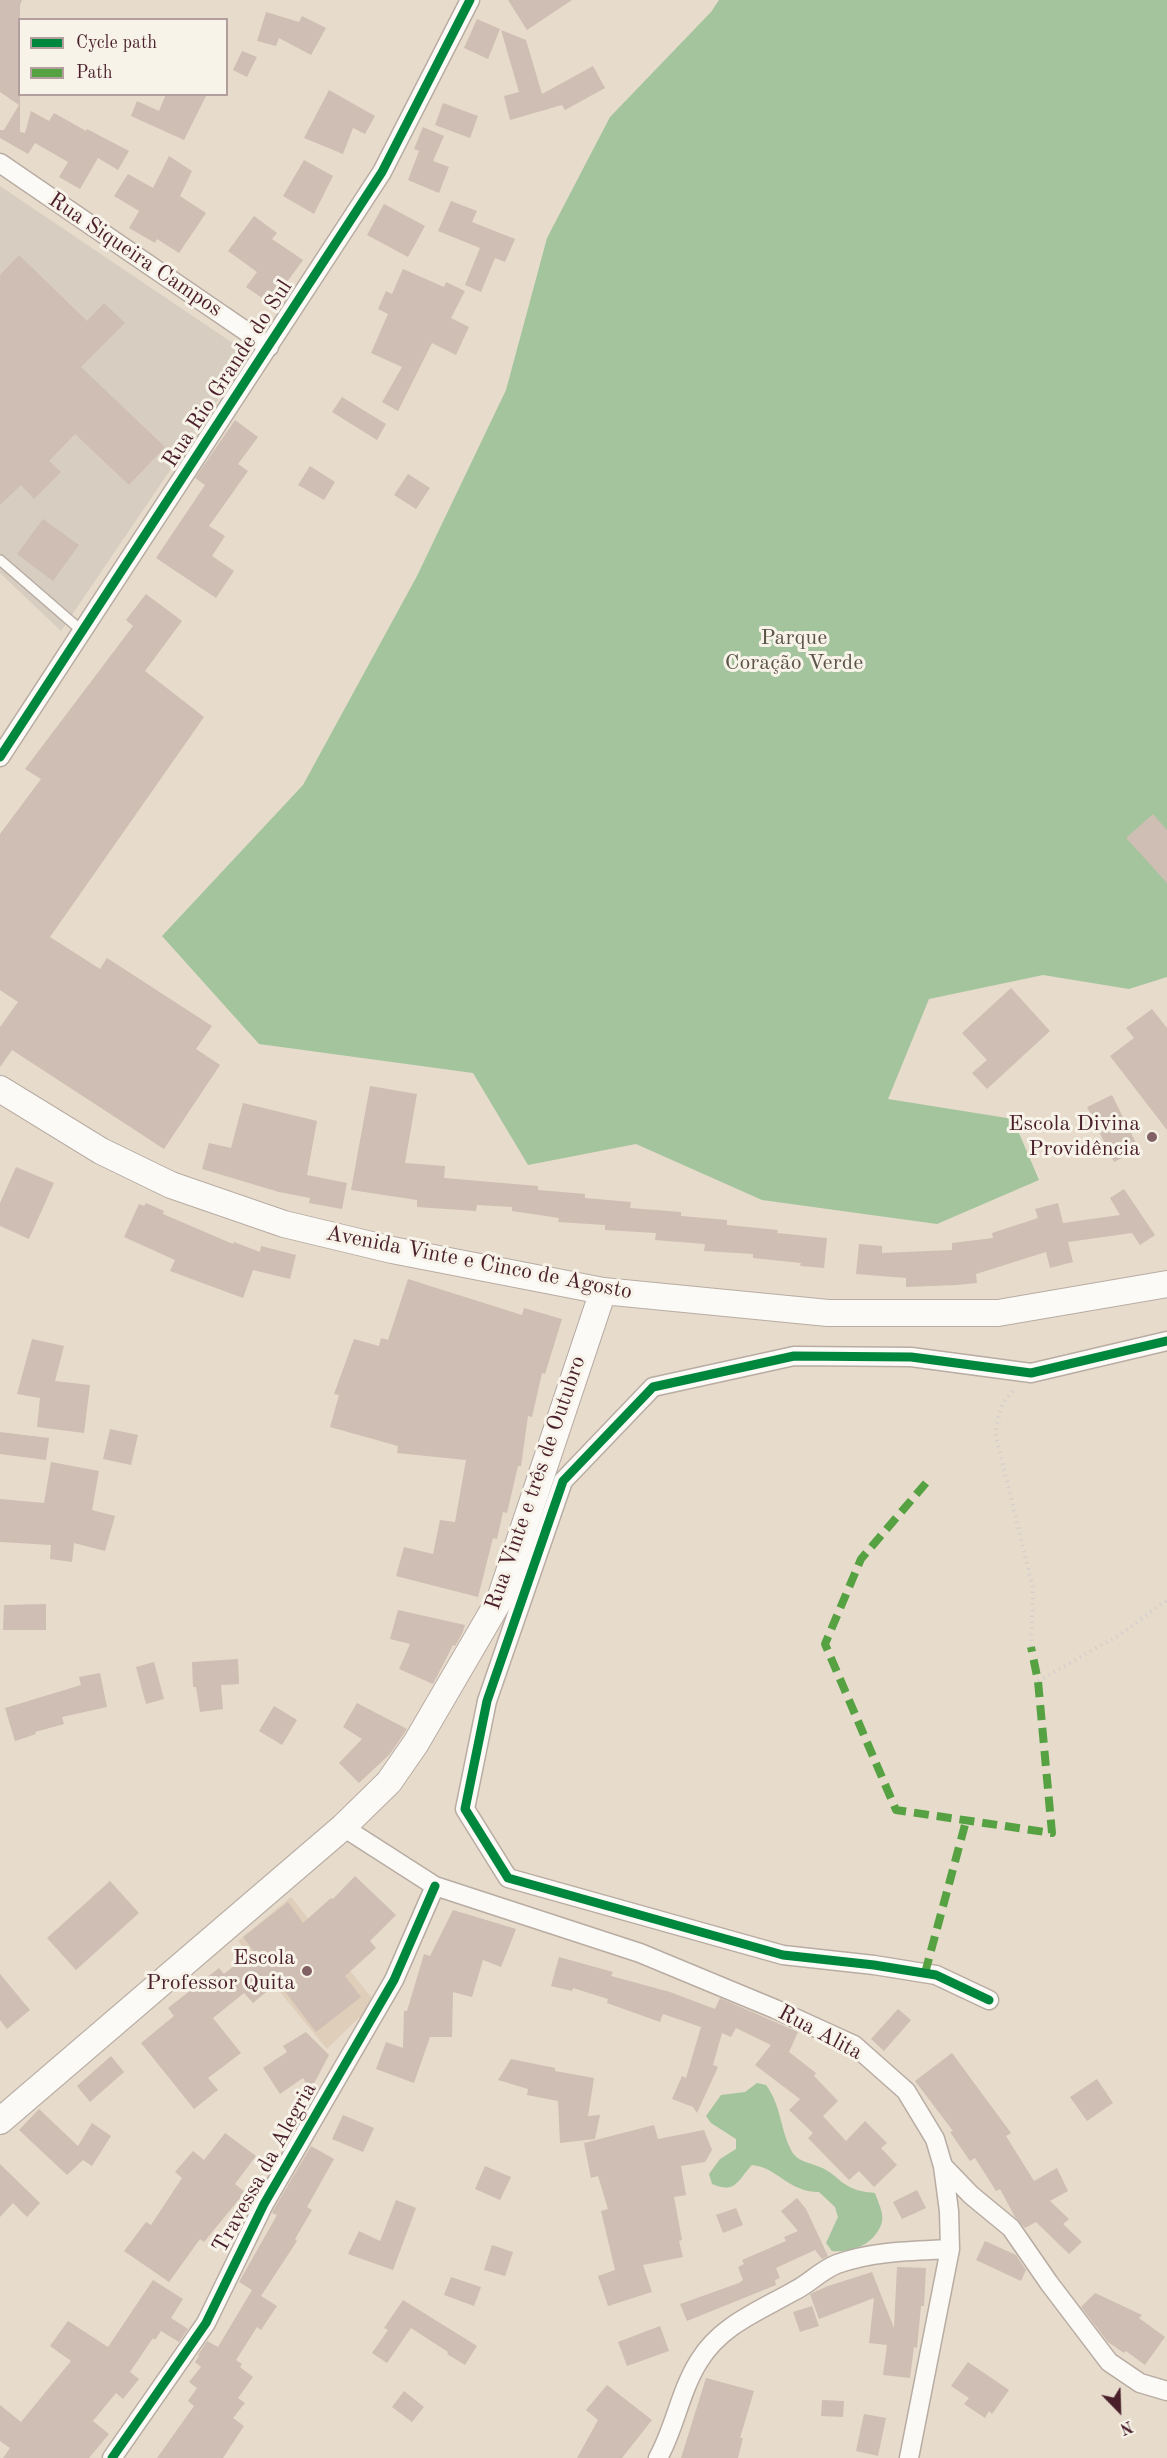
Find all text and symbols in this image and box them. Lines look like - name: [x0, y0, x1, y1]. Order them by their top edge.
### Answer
- legend: [18, 18, 228, 96]
- text: Cycle path: [76, 34, 157, 52]
- text: Path: [76, 64, 112, 82]
- street label: Rua Siqueira Campos: [43, 187, 227, 323]
- street label: Rua Rio Grande do Sul: [157, 275, 299, 473]
- park label: Parque Coração Verde: [725, 625, 863, 676]
- place label: Escola Divina Providência: [1008, 1111, 1140, 1162]
- marker: Escola Divina Providência: [1145, 1130, 1159, 1144]
- street label: Avenida Vinte e Cinco de Agosto: [324, 1220, 634, 1306]
- street label: Rua Vinte e três de Outubro: [480, 1353, 592, 1613]
- place label: Escola Professor Quita: [146, 1945, 295, 1996]
- marker: Escola Professor Quita: [300, 1964, 314, 1978]
- street label: Rua Alita: [773, 2000, 867, 2066]
- street label: Travessa da Alegria: [207, 2078, 323, 2258]
- north arrow: [1089, 2380, 1149, 2440]
- text: N: [1117, 2417, 1135, 2436]

